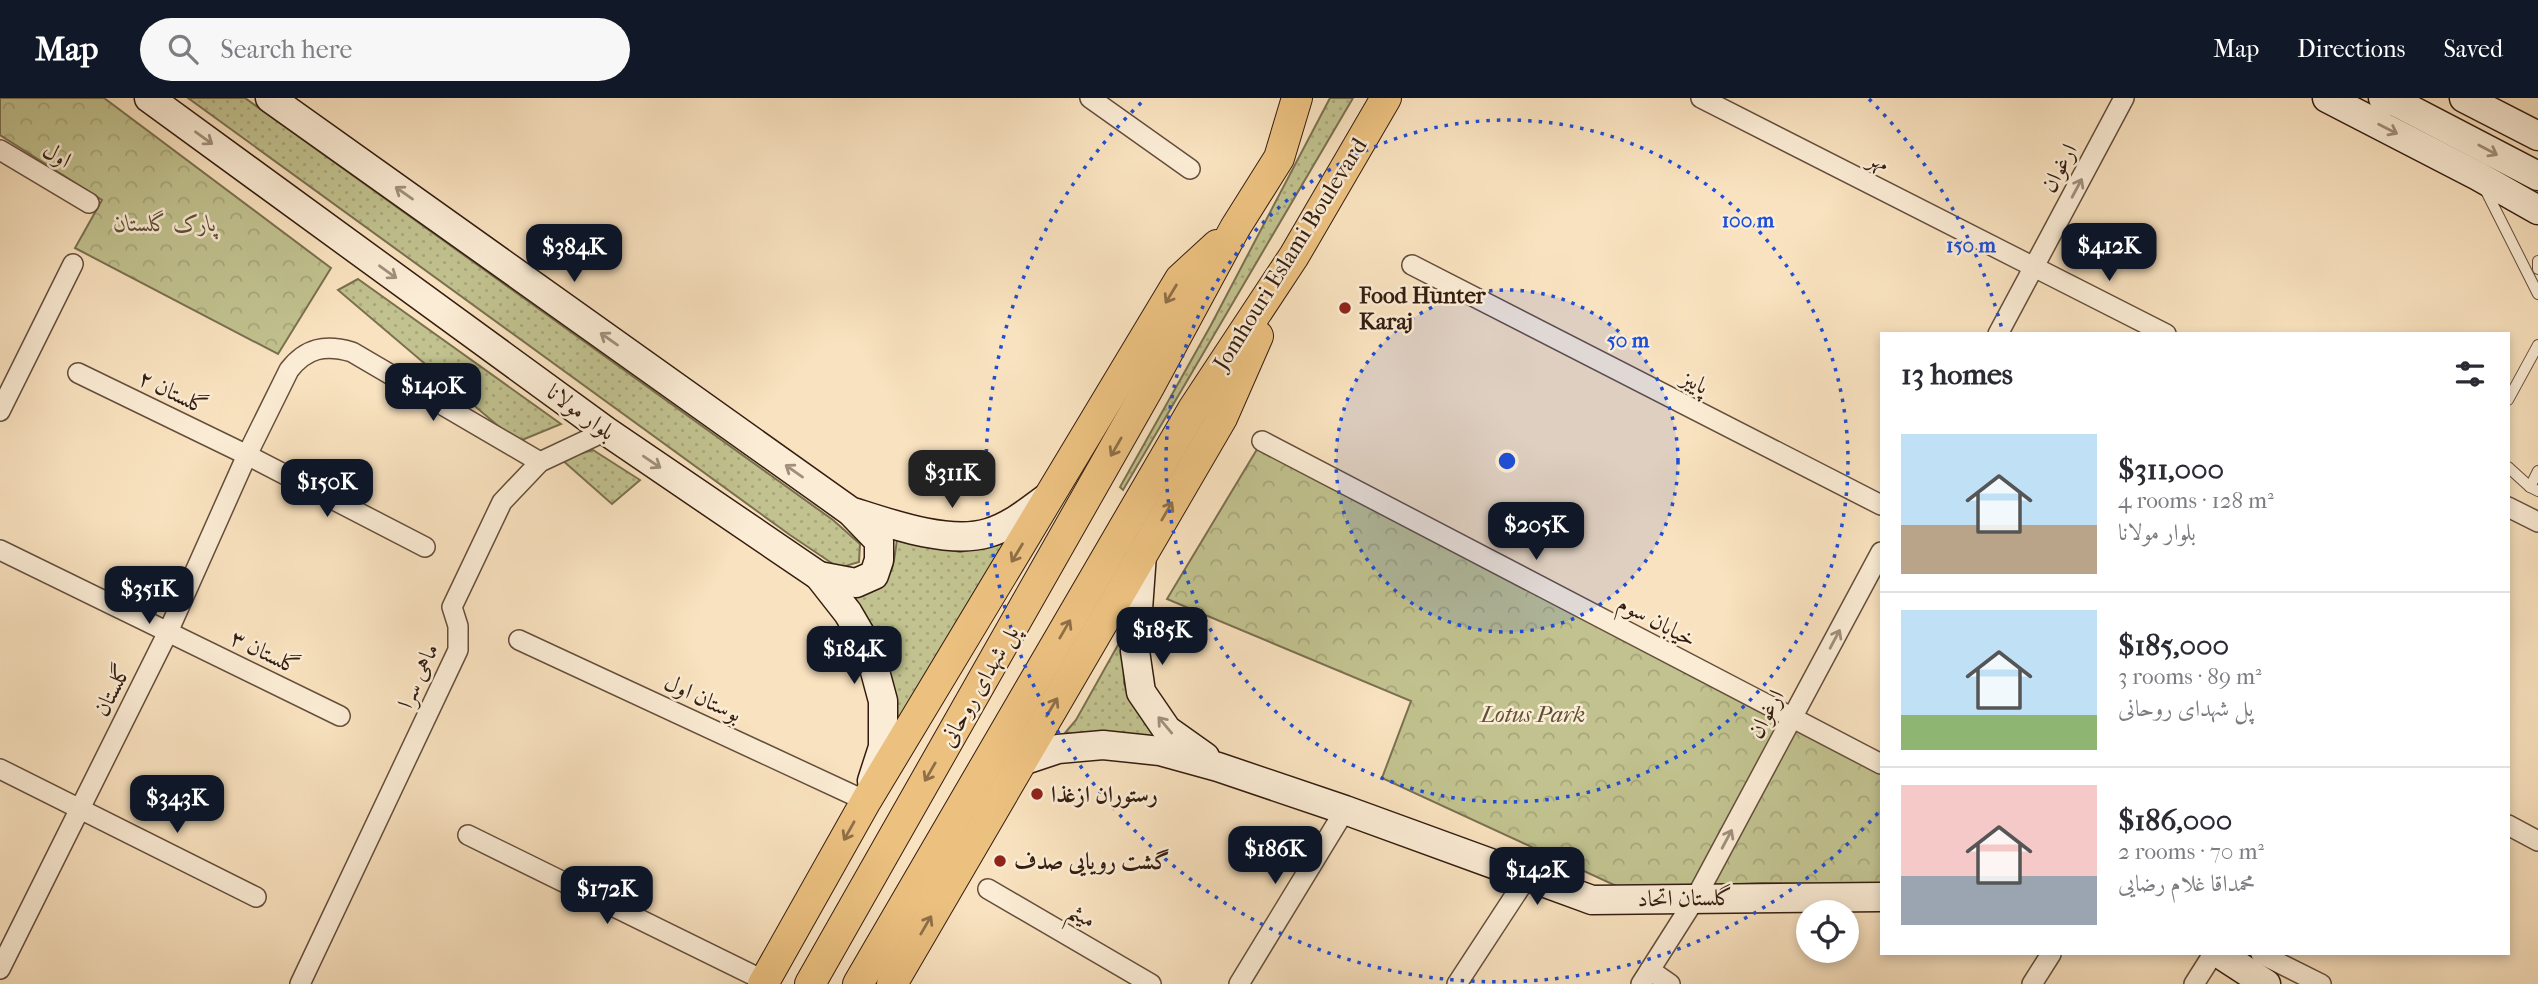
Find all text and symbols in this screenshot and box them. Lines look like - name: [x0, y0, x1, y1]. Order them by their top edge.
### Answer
- search box: [140, 18, 630, 81]
- text: Map: [35, 30, 98, 69]
- icon: search: [164, 30, 202, 68]
- text: Search here: [220, 34, 352, 65]
- text: Map: [2213, 35, 2259, 63]
- text: Directions: [2297, 35, 2405, 63]
- text: Saved: [2443, 35, 2503, 63]
- one-way arrow: [2377, 123, 2398, 137]
- one-way arrow: [194, 131, 213, 145]
- street label: Jomhouri Eslami Boulevard: [1206, 133, 1373, 377]
- street label: اول: [38, 136, 76, 174]
- street label: ارغوان: [2035, 139, 2084, 197]
- one-way arrow: [2477, 143, 2497, 157]
- street label: مهر: [1862, 144, 1894, 179]
- one-way arrow: [2070, 178, 2084, 198]
- one-way arrow: [395, 186, 414, 200]
- text: 100 m: [1722, 208, 1775, 232]
- park label: پارک گلستان: [113, 209, 218, 240]
- pin: $412K: [2060, 223, 2158, 283]
- pin: $384K: [525, 225, 623, 284]
- text: $412K: [2078, 232, 2141, 259]
- text: $384K: [542, 233, 606, 260]
- text: 150 m: [1946, 233, 1997, 257]
- one-way arrow: [378, 265, 397, 279]
- place label: Food Hunter Karaj: [1358, 282, 1487, 335]
- one-way arrow: [1164, 284, 1178, 304]
- marker: Food Hunter Karaj: [1337, 300, 1353, 316]
- text: 50 m: [1607, 328, 1650, 352]
- one-way arrow: [600, 332, 619, 346]
- icon: filters: [2451, 355, 2489, 393]
- text: 13 homes: [1901, 357, 2013, 392]
- street label: گلستان ۲: [134, 363, 212, 420]
- street label: پاییز: [1674, 363, 1714, 403]
- pin: $140K: [384, 364, 482, 423]
- text: $140K: [401, 372, 465, 399]
- street label: بلوار مولانا: [541, 378, 620, 447]
- one-way arrow: [1108, 436, 1122, 456]
- centre of rings: [1495, 449, 1519, 473]
- pin: $311K: [903, 450, 1001, 510]
- text: $311,000: [2118, 452, 2224, 487]
- one-way arrow: [642, 455, 662, 469]
- text: $311K: [924, 459, 980, 486]
- pin: $150K: [278, 460, 376, 519]
- icon: home: [1957, 462, 2041, 546]
- one-way arrow: [785, 464, 804, 478]
- text: $150K: [297, 468, 357, 495]
- text: 4 rooms · 128 m²: [2118, 487, 2274, 514]
- one-way arrow: [1161, 501, 1175, 521]
- pin: $205K: [1487, 503, 1585, 562]
- text: $205K: [1504, 511, 1568, 538]
- text: بلوار مولانا: [2118, 519, 2196, 546]
- one-way arrow: [1009, 542, 1023, 562]
- pin: $351K: [100, 566, 198, 626]
- text: $351K: [121, 575, 177, 602]
- street label: خیابان سوم: [1610, 589, 1701, 658]
- pin: $185K: [1113, 608, 1211, 667]
- text: $185K: [1132, 616, 1192, 643]
- street label: پل شهدای روحانی: [933, 619, 1028, 753]
- one-way arrow: [1058, 619, 1072, 639]
- street label: گلستان ۳: [226, 623, 304, 680]
- pin: $184K: [805, 626, 903, 686]
- text: $185,000: [2118, 628, 2229, 663]
- one-way arrow: [1828, 629, 1842, 649]
- text: $184K: [823, 635, 885, 662]
- icon: home: [1957, 638, 2041, 722]
- street label: ماهی سرا: [392, 639, 446, 714]
- street label: گلستان: [87, 659, 137, 721]
- text: 3 rooms · 89 m²: [2118, 663, 2262, 690]
- street label: بوستان اول: [660, 668, 746, 729]
- street label: ارغوان: [1742, 685, 1791, 743]
- text: پل شهدای روحانی: [2118, 695, 2253, 722]
- one-way arrow: [1045, 697, 1059, 717]
- park label: Lotus Park: [1479, 701, 1585, 728]
- one-way arrow: [1157, 716, 1173, 734]
- one-way arrow: [923, 761, 936, 782]
- pin: $343K: [128, 776, 226, 835]
- place label: رستوران ازغذا: [1051, 781, 1158, 809]
- text: $343K: [146, 784, 208, 811]
- marker: رستوران ازغذا: [1029, 786, 1045, 802]
- text: $186,000: [2118, 803, 2232, 838]
- icon: home: [1957, 813, 2041, 897]
- one-way arrow: [842, 821, 856, 841]
- pin: $186K: [1226, 826, 1324, 886]
- one-way arrow: [1721, 829, 1734, 850]
- text: $186K: [1244, 835, 1306, 862]
- text: 2 rooms · 70 m²: [2118, 838, 2264, 865]
- place label: گشت رویایی صدف: [1014, 848, 1170, 877]
- pin: $142K: [1488, 848, 1586, 907]
- marker: گشت رویایی صدف: [992, 853, 1008, 869]
- text: $142K: [1506, 856, 1569, 883]
- pin: $172K: [558, 866, 656, 926]
- text: محمداقا غلام رضایی: [2118, 870, 2255, 897]
- text: $172K: [577, 875, 637, 902]
- street label: گلستان اتحاد: [1637, 883, 1733, 912]
- street label: میثم: [1059, 896, 1101, 941]
- map controls: [1796, 900, 1859, 963]
- button: locate: [1796, 900, 1859, 963]
- one-way arrow: [919, 915, 933, 935]

